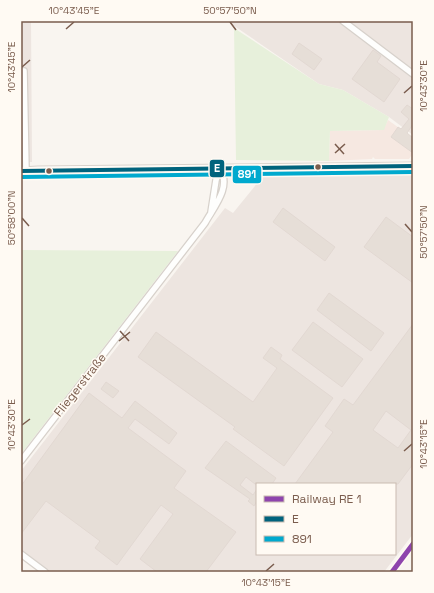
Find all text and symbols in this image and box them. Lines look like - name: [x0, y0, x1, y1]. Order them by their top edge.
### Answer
- text: 10°43'45"E: [49, 4, 100, 17]
- text: 50°57'50"N: [203, 4, 257, 17]
- text: 10°43'45"E: [5, 41, 18, 92]
- text: 10°43'30"E: [417, 60, 430, 112]
- line badge: E: [209, 159, 225, 178]
- text: E: [214, 161, 220, 175]
- unlabelled marker: [313, 162, 323, 172]
- line badge: 891: [232, 165, 262, 184]
- unlabelled marker: [44, 166, 54, 176]
- text: 891: [238, 167, 256, 181]
- text: 50°58'00"N: [5, 191, 18, 245]
- text: 50°57'50"N: [417, 205, 430, 259]
- street label: Fliegerstraße: [50, 350, 110, 420]
- text: 10°43'30"E: [5, 399, 18, 451]
- text: 10°43'15"E: [417, 419, 430, 469]
- legend: [256, 483, 396, 555]
- text: Railway RE 1: [292, 491, 361, 507]
- text: E: [292, 511, 299, 527]
- text: 891: [292, 531, 312, 547]
- text: 10°43'15"E: [241, 576, 291, 589]

